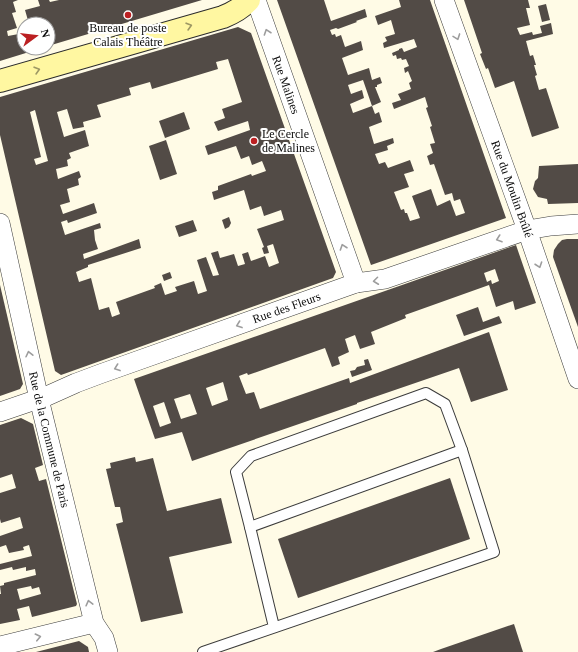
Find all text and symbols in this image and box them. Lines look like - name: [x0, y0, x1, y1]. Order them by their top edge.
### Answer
- marker: Bureau de poste Calais Théâtre: [123, 10, 133, 20]
- north arrow: [16, 16, 56, 56]
- place label: Bureau de poste Calais Théâtre: [89, 21, 167, 49]
- one-way arrow: [186, 23, 193, 31]
- text: N: [39, 28, 52, 39]
- one-way arrow: [264, 28, 272, 35]
- one-way arrow: [453, 33, 461, 40]
- street label: Rue Malines: [269, 54, 303, 116]
- one-way arrow: [34, 66, 41, 75]
- place label: Le Cercle de Malines: [262, 127, 315, 155]
- marker: Le Cercle de Malines: [249, 136, 259, 146]
- street label: Rue du Moulin Brûlé: [488, 139, 536, 240]
- one-way arrow: [496, 235, 503, 243]
- one-way arrow: [339, 243, 347, 250]
- one-way arrow: [534, 261, 542, 268]
- one-way arrow: [373, 276, 379, 285]
- street label: Rue des Fleurs: [251, 289, 323, 326]
- one-way arrow: [236, 320, 243, 328]
- one-way arrow: [26, 351, 34, 357]
- one-way arrow: [113, 364, 120, 372]
- street label: Rue de la Commune de Paris: [26, 370, 72, 509]
- one-way arrow: [86, 600, 94, 606]
- one-way arrow: [34, 633, 41, 642]

